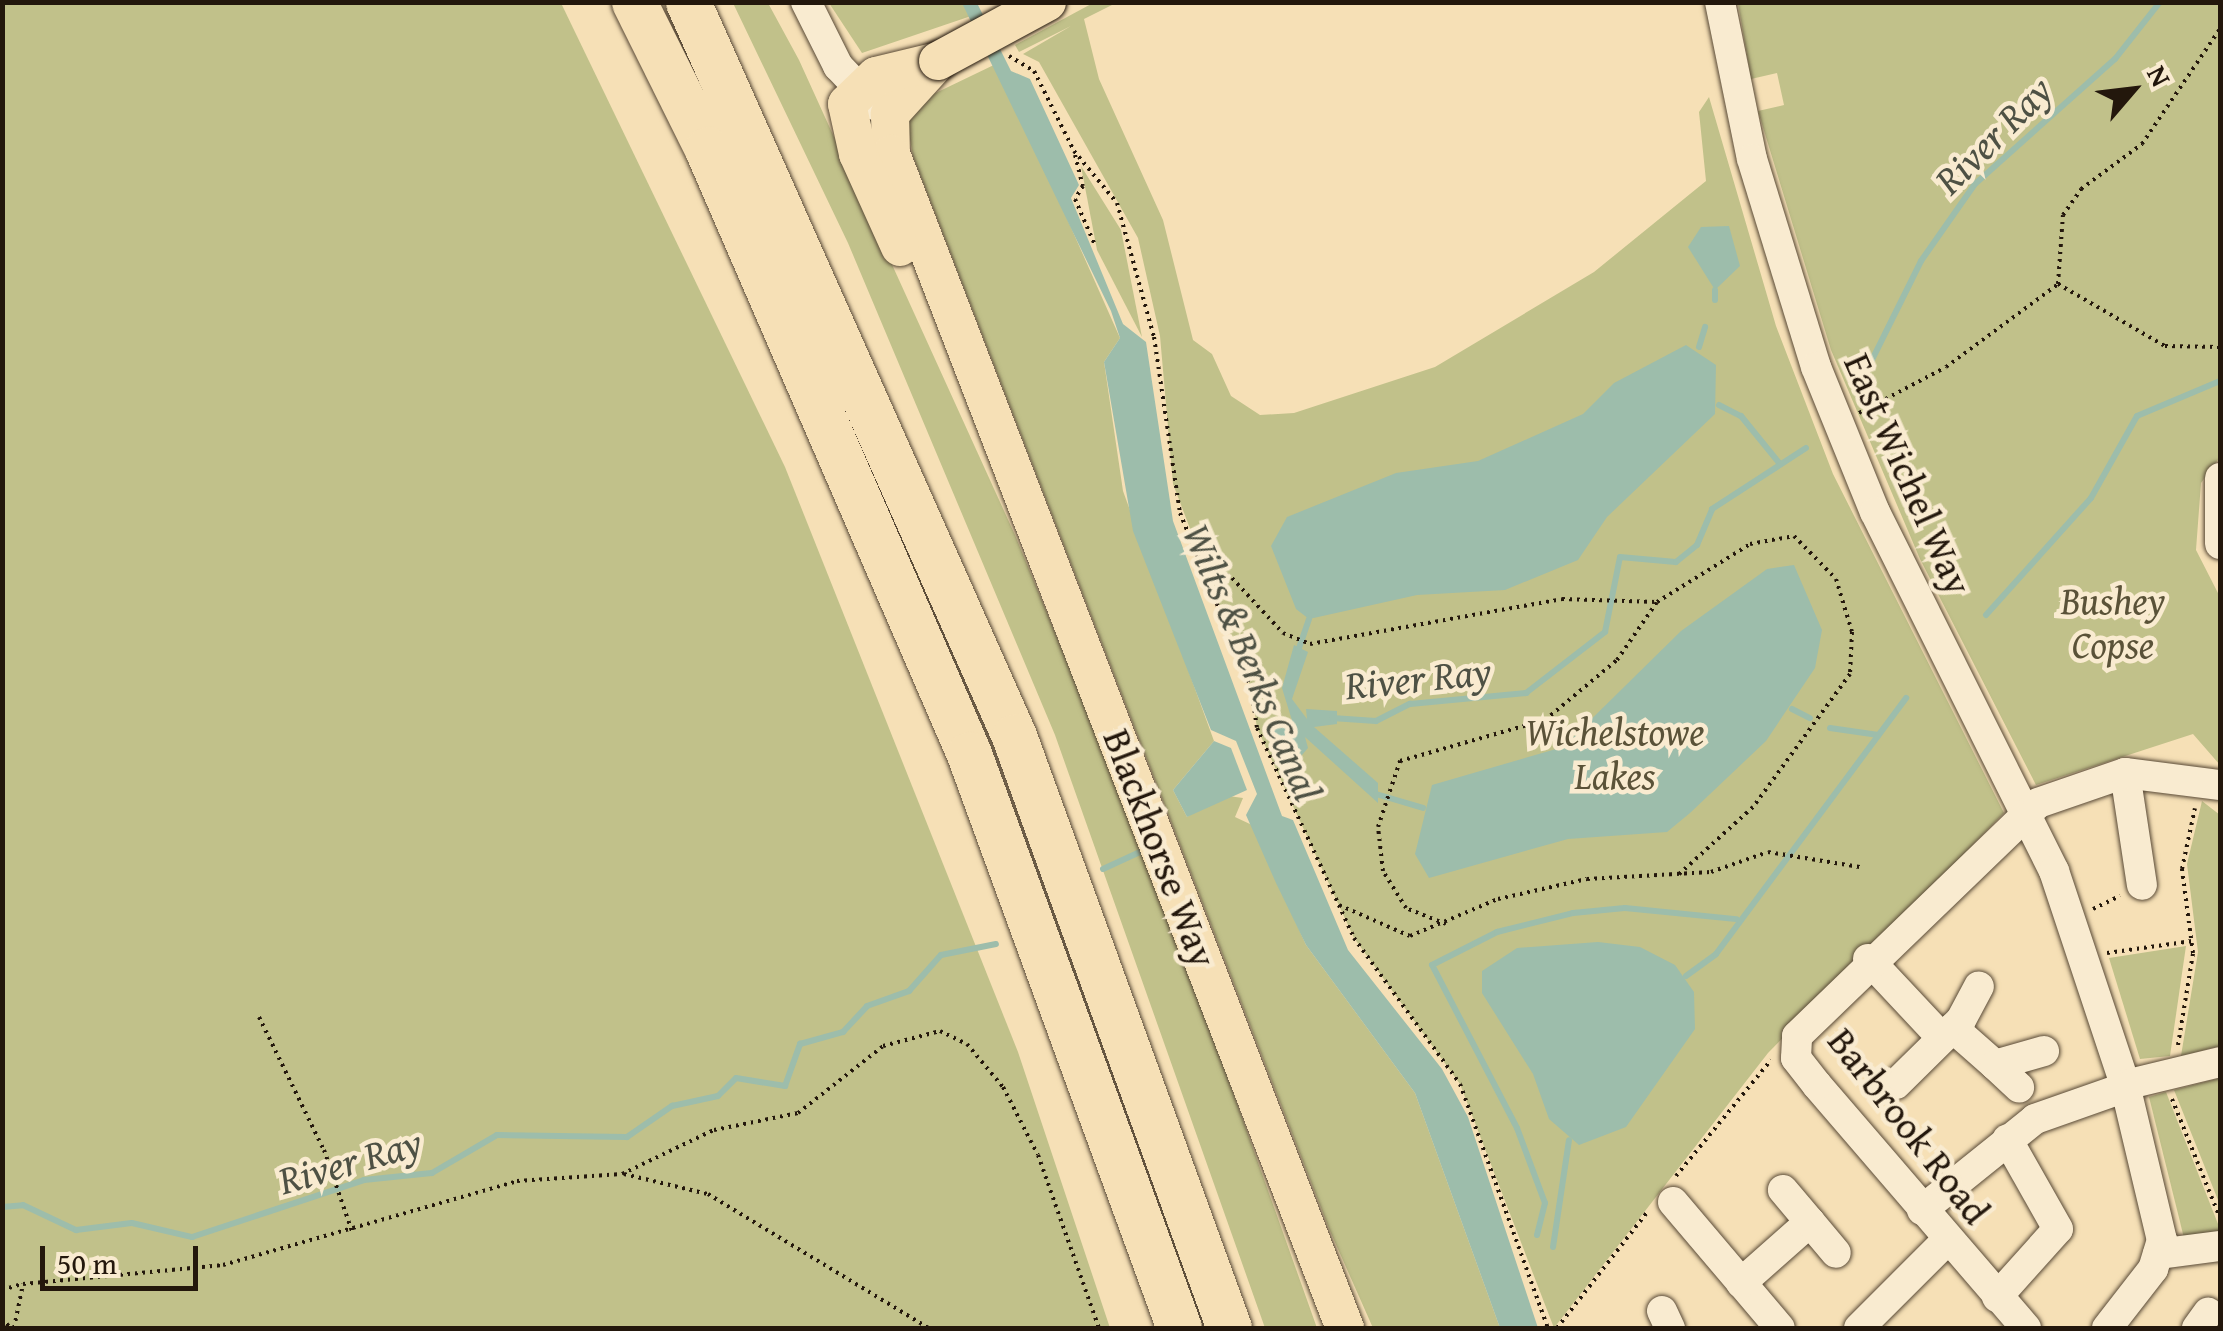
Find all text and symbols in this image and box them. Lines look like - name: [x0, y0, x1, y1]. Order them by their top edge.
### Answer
- north arrow: [2083, 40, 2183, 140]
- text: N: [2137, 58, 2182, 94]
- water label: River Ray: [1924, 66, 2062, 204]
- street label: East Wichel Way: [1834, 346, 1982, 602]
- water label: Wilts & Berks Canal: [1173, 516, 1333, 808]
- park label: Bushey Copse: [2061, 578, 2165, 668]
- water label: River Ray: [1342, 646, 1494, 710]
- park label: Wichelstowe Lakes: [1526, 709, 1704, 798]
- street label: Blackhorse Way: [1094, 723, 1226, 973]
- street label: Barbrook Road: [1818, 1019, 2000, 1233]
- water label: River Ray: [273, 1118, 427, 1204]
- scale bar: [45, 1226, 202, 1288]
- text: 50 m: [57, 1241, 117, 1285]

